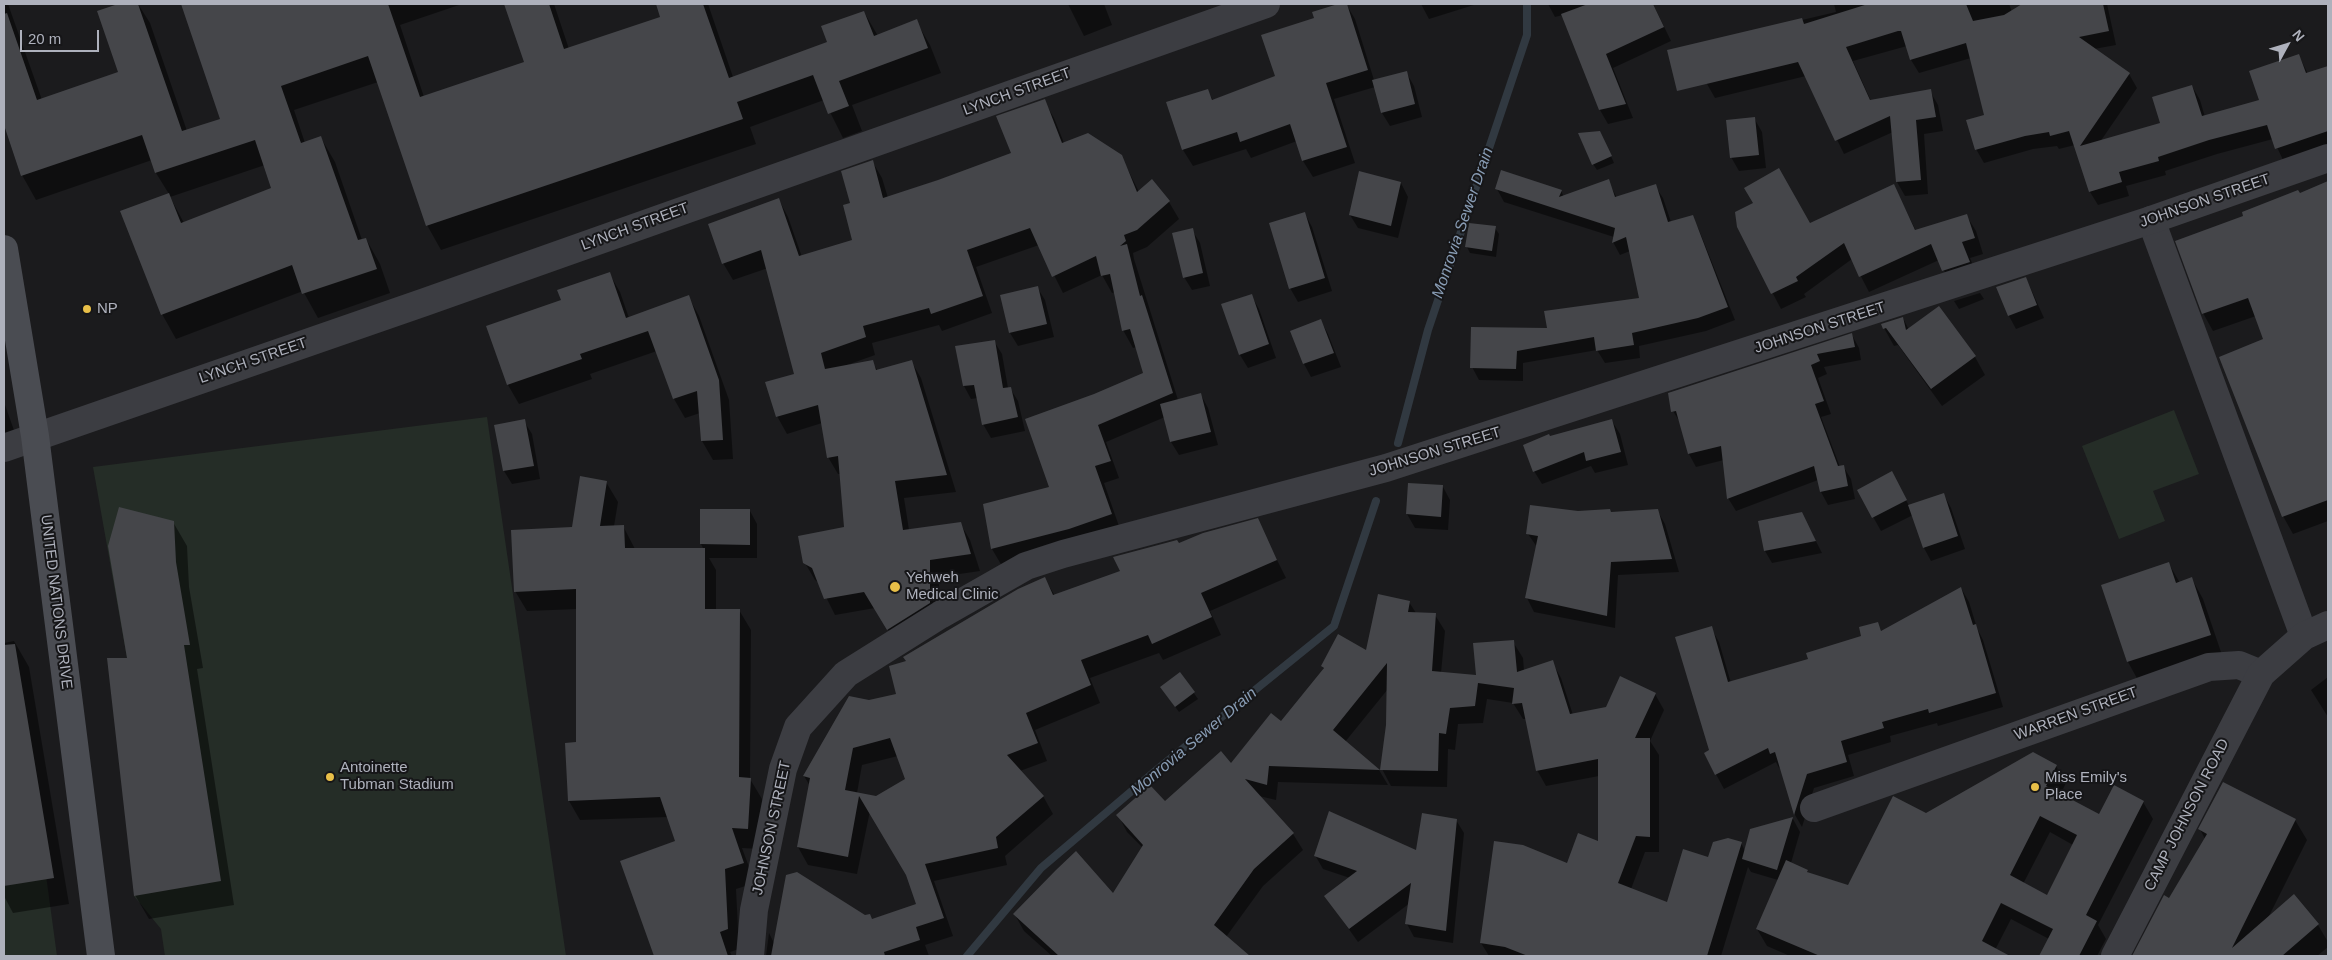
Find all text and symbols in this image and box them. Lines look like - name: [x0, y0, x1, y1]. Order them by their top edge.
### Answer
- scale bar: [22, 20, 101, 52]
- north arrow: [2262, 20, 2312, 70]
- text: N: [2289, 27, 2308, 45]
- text: 20 m: [28, 30, 61, 47]
- street label: LYNCH STREET: [961, 64, 1073, 120]
- water label: Monrovia Sewer Drain: [1428, 145, 1498, 301]
- street label: JOHNSON STREET: [2137, 170, 2273, 232]
- street label: LYNCH STREET: [579, 199, 691, 255]
- street label: JOHNSON STREET: [1752, 298, 1888, 358]
- place label: NP: [97, 300, 118, 318]
- marker: NP: [81, 303, 93, 315]
- street label: LYNCH STREET: [197, 334, 309, 388]
- street label: JOHNSON STREET: [1367, 423, 1503, 481]
- street label: UNITED NATIONS DRIVE: [36, 514, 76, 690]
- place label: Yehweh Medical Clinic: [906, 569, 999, 604]
- marker: Yehweh Medical Clinic: [888, 580, 902, 594]
- street label: WARREN STREET: [2012, 683, 2140, 745]
- water label: Monrovia Sewer Drain: [1127, 684, 1261, 800]
- street label: CAMP JOHNSON ROAD: [2141, 736, 2233, 894]
- place label: Antoinette Tubman Stadium: [340, 759, 454, 794]
- street label: JOHNSON STREET: [749, 759, 795, 897]
- place label: Miss Emily's Place: [2045, 769, 2127, 804]
- marker: Antoinette Tubman Stadium: [324, 771, 336, 783]
- marker: Miss Emily's Place: [2029, 781, 2041, 793]

